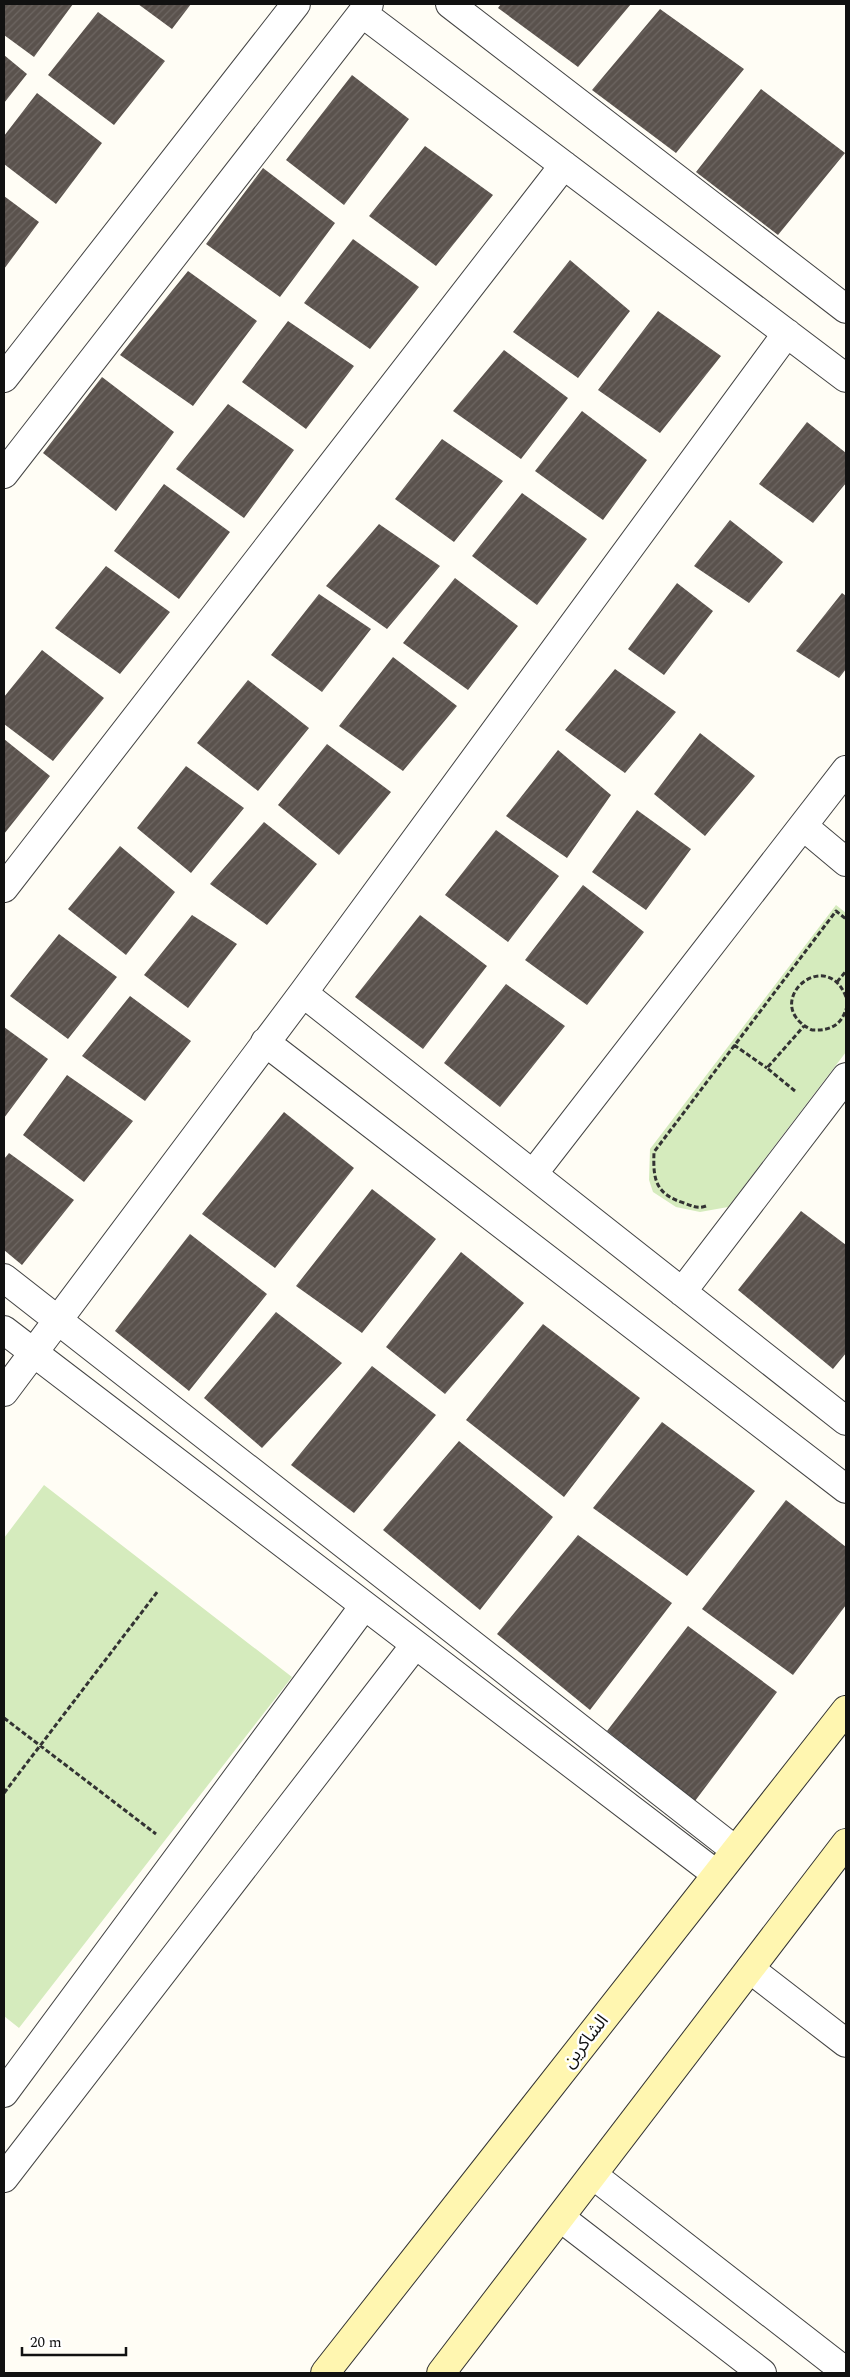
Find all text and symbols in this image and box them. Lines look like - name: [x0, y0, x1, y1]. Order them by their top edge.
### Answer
- street label: الشاكرين: [556, 2009, 615, 2074]
- scale bar: [22, 2324, 126, 2356]
- text: 20 m: [30, 2331, 62, 2354]

